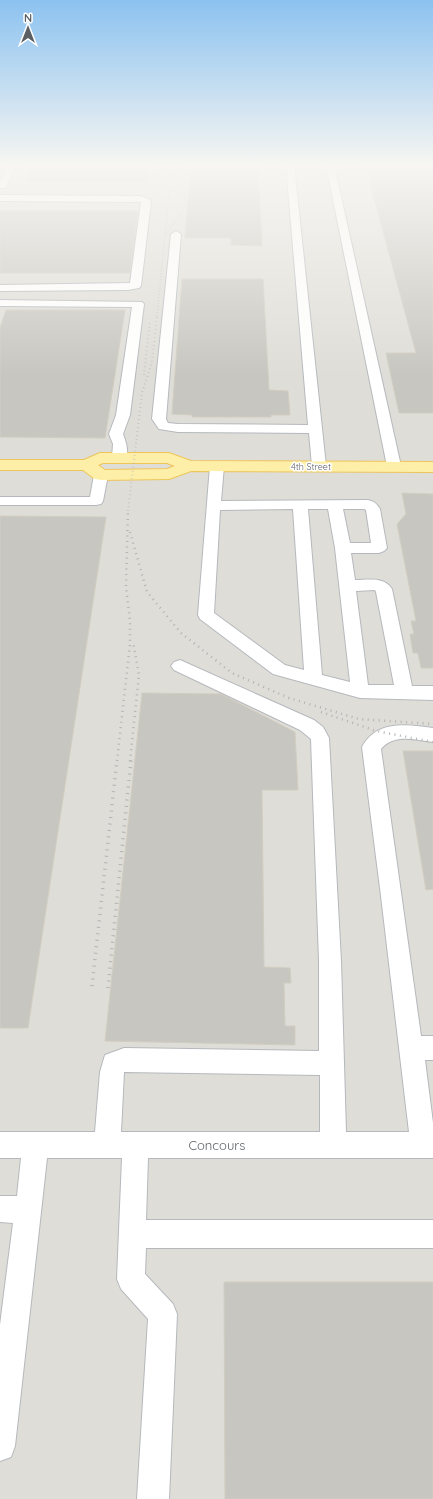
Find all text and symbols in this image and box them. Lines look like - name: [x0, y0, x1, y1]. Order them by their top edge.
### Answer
- north arrow: [8, 8, 48, 48]
- text: N: [24, 11, 32, 25]
- street label: 4th Street: [291, 461, 331, 472]
- street label: Concours: [189, 1137, 245, 1153]

